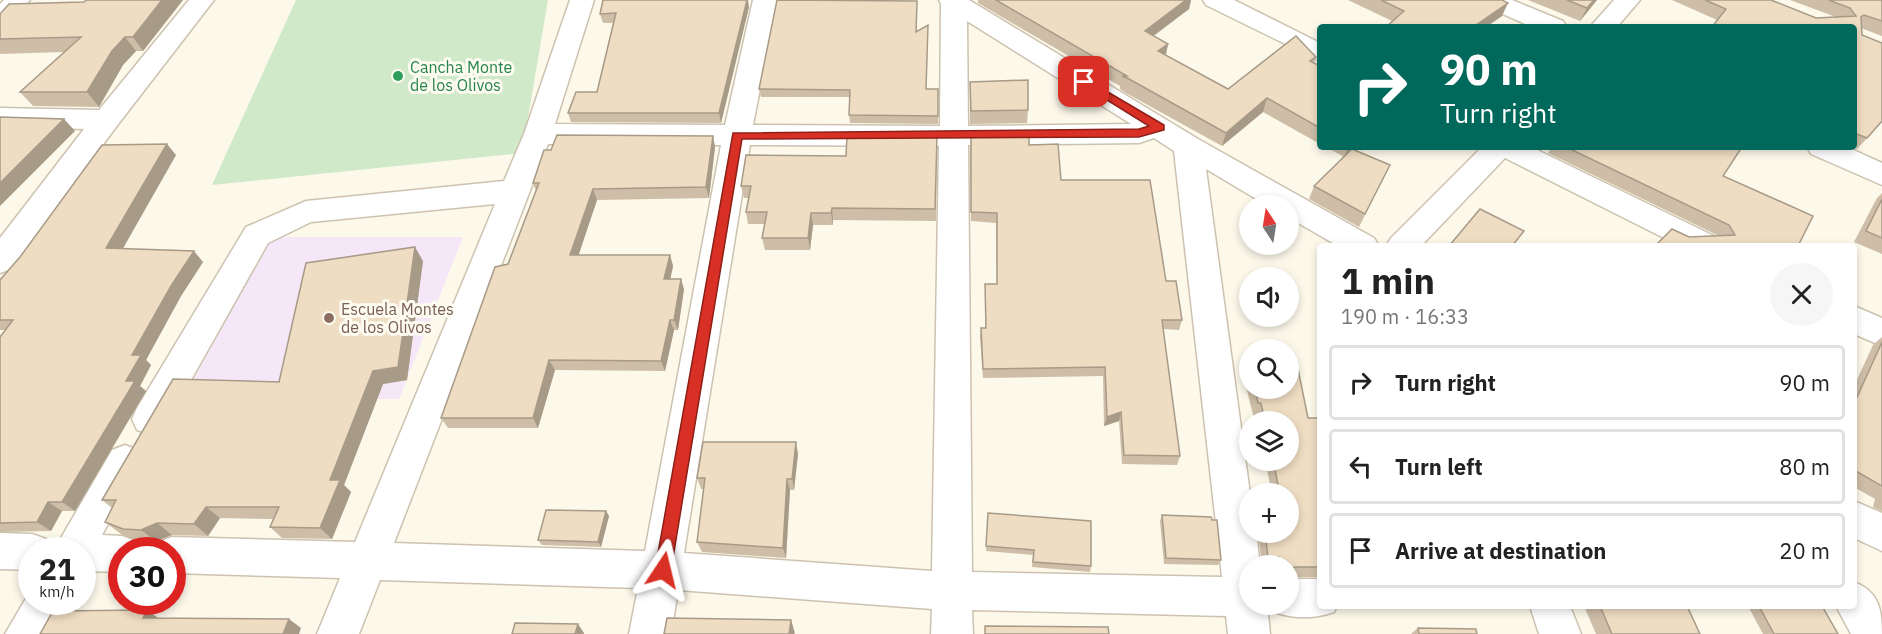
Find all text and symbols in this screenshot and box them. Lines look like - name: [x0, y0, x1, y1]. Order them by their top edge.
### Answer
- text: 90 m: [1440, 42, 1538, 97]
- icon: right: [1341, 48, 1419, 126]
- pin: [1058, 56, 1109, 107]
- place label: Cancha Monte de los Olivos: [410, 57, 513, 95]
- icon: arrive: [1067, 65, 1100, 98]
- marker: Cancha Monte de los Olivos: [391, 69, 405, 83]
- text: Turn right: [1440, 95, 1557, 130]
- north arrow: [1239, 195, 1299, 255]
- map controls: [1239, 195, 1299, 615]
- text: 1 min: [1341, 257, 1435, 304]
- button: close: [1770, 263, 1833, 326]
- button: sound: [1239, 267, 1299, 327]
- place label: Escuela Montes de los Olivos: [341, 299, 454, 337]
- text: 190 m · 16:33: [1341, 303, 1469, 330]
- marker: Escuela Montes de los Olivos: [322, 311, 336, 325]
- button: search: [1239, 339, 1299, 399]
- icon: right: [1344, 366, 1377, 399]
- text: Turn right: [1395, 368, 1496, 397]
- text: 90 m: [1779, 368, 1830, 397]
- button: layers: [1239, 411, 1299, 471]
- icon: left: [1344, 450, 1377, 483]
- text: Turn left: [1395, 452, 1483, 481]
- text: 80 m: [1779, 452, 1830, 481]
- button: +: [1239, 483, 1299, 543]
- icon: arrive: [1344, 534, 1377, 567]
- text: Arrive at destination: [1395, 536, 1606, 565]
- text: 20 m: [1779, 536, 1830, 565]
- speed limit sign: 30: [108, 537, 186, 615]
- position arrow: [631, 538, 695, 602]
- text: 21: [39, 549, 75, 588]
- button: −: [1239, 555, 1299, 615]
- text: km/h: [39, 582, 75, 601]

